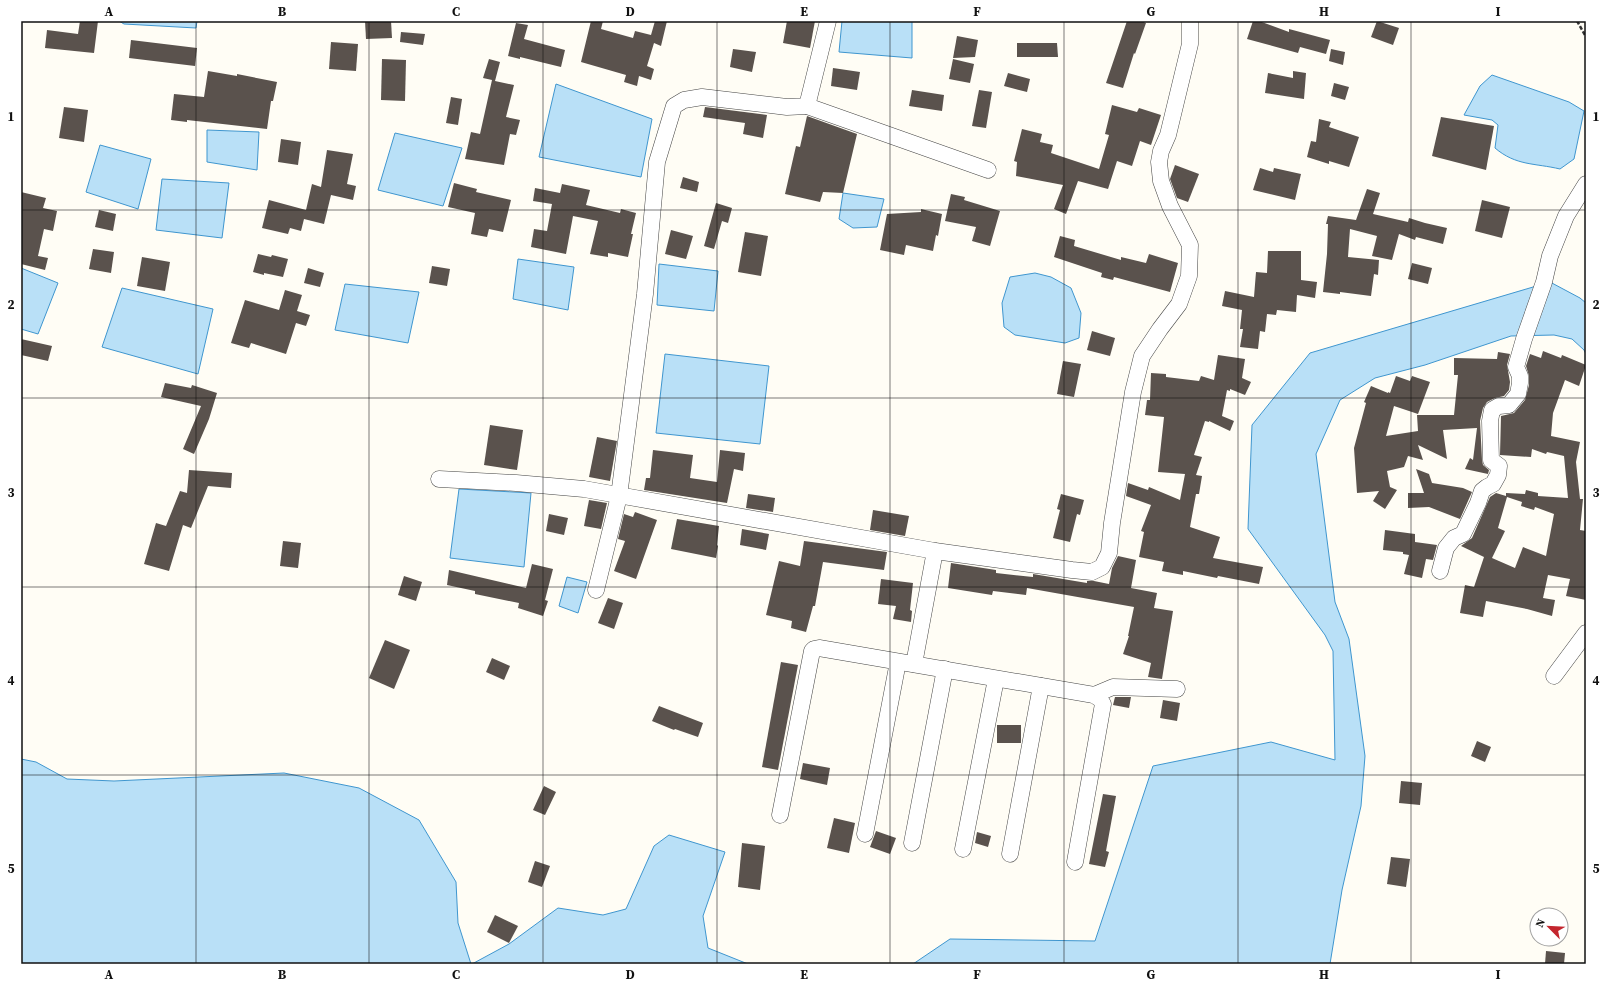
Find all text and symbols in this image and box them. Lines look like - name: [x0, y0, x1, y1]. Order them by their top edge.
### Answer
- text: A: [105, 3, 114, 20]
- text: B: [278, 3, 287, 20]
- text: C: [452, 3, 460, 20]
- text: D: [625, 3, 635, 20]
- text: E: [800, 3, 808, 20]
- text: F: [973, 3, 981, 20]
- text: G: [1147, 3, 1156, 20]
- text: H: [1319, 3, 1329, 20]
- text: I: [1495, 3, 1501, 20]
- text: 1: [7, 108, 15, 125]
- text: 1: [1592, 108, 1600, 125]
- text: 2: [7, 296, 15, 313]
- text: 2: [1592, 296, 1600, 313]
- text: 3: [7, 484, 15, 501]
- text: 3: [1592, 484, 1600, 501]
- text: 4: [7, 672, 15, 689]
- text: 4: [1592, 672, 1600, 689]
- text: 5: [7, 860, 15, 877]
- text: 5: [1592, 860, 1600, 877]
- north arrow: [1529, 907, 1569, 947]
- text: N: [1532, 916, 1549, 930]
- text: A: [105, 966, 114, 983]
- text: B: [278, 966, 287, 983]
- text: C: [452, 966, 460, 983]
- text: D: [625, 966, 635, 983]
- text: E: [800, 966, 808, 983]
- text: F: [973, 966, 981, 983]
- text: G: [1147, 966, 1156, 983]
- text: H: [1319, 966, 1329, 983]
- text: I: [1495, 966, 1501, 983]

